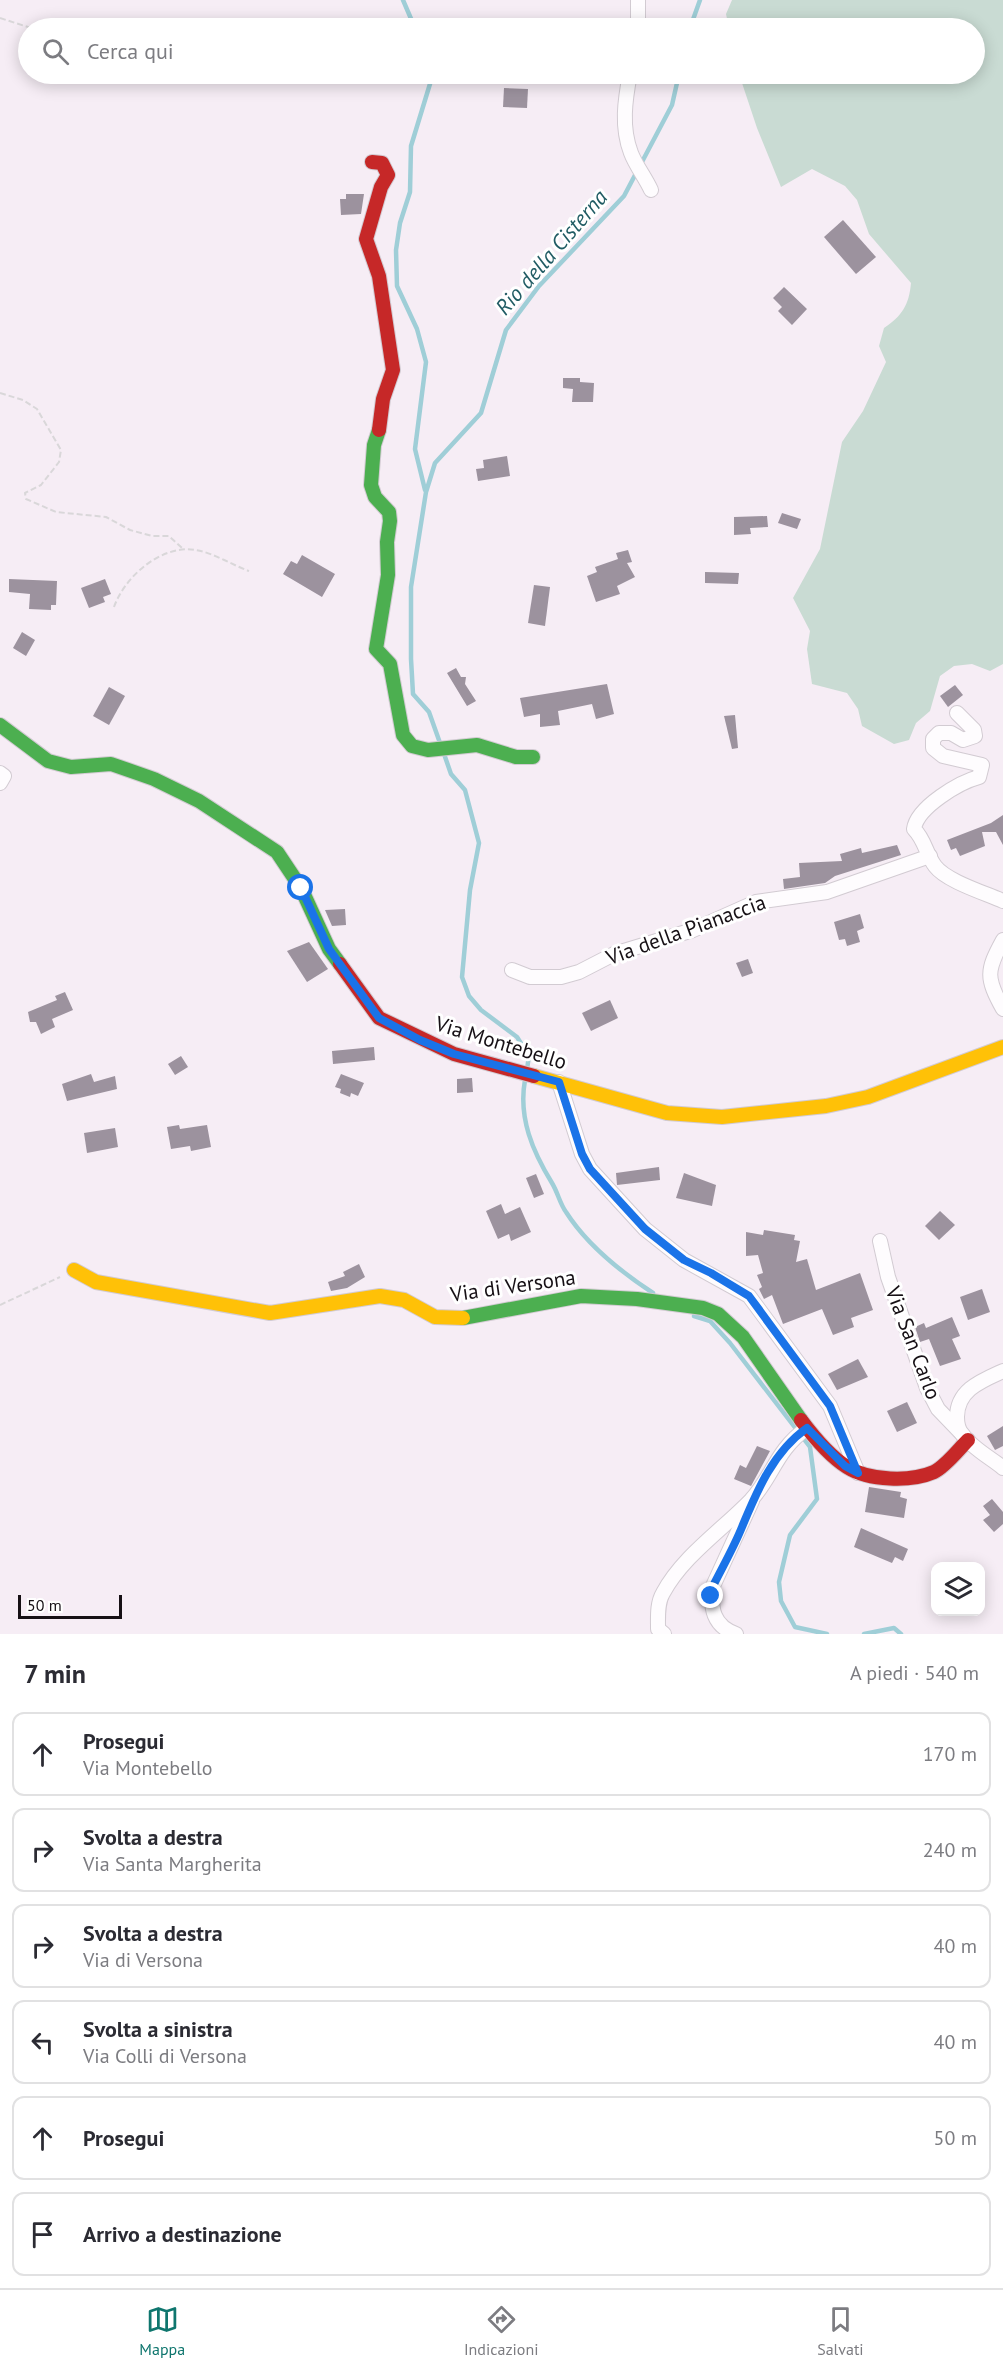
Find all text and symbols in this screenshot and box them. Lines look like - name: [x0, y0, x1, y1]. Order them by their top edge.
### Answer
- search box: [18, 18, 985, 84]
- icon: search: [39, 35, 72, 68]
- text: Cerca qui: [87, 37, 174, 65]
- water label: Rio della Cisterna: [489, 183, 613, 320]
- route start: [287, 874, 313, 900]
- street label: Via della Pianaccia: [601, 888, 769, 971]
- street label: Via Montebello: [431, 1009, 570, 1075]
- street label: Via di Versona: [448, 1263, 577, 1308]
- street label: Via San Carlo: [879, 1282, 947, 1403]
- map controls: [931, 1562, 985, 1616]
- button: layers: [931, 1562, 985, 1616]
- route end: [697, 1582, 723, 1608]
- scale bar: [18, 1592, 122, 1620]
- text: 50 m: [27, 1595, 62, 1615]
- text: 7 min: [24, 1657, 86, 1690]
- text: A piedi · 540 m: [850, 1660, 979, 1686]
- text: Prosegui: [83, 1727, 164, 1755]
- icon: ahead: [26, 1738, 59, 1771]
- text: 170 m: [923, 1741, 977, 1767]
- text: Via Montebello: [83, 1755, 213, 1781]
- text: Svolta a destra: [83, 1823, 223, 1851]
- icon: right: [26, 1834, 59, 1867]
- text: 240 m: [923, 1837, 977, 1863]
- text: Via Santa Margherita: [83, 1851, 262, 1877]
- text: Svolta a destra: [83, 1919, 223, 1947]
- icon: right: [26, 1930, 59, 1963]
- text: 40 m: [934, 1933, 977, 1959]
- text: Via di Versona: [83, 1947, 203, 1973]
- text: Svolta a sinistra: [83, 2015, 233, 2043]
- icon: left: [26, 2026, 59, 2059]
- text: 40 m: [934, 2029, 977, 2055]
- text: Via Colli di Versona: [83, 2043, 247, 2069]
- icon: ahead: [26, 2122, 59, 2155]
- text: Prosegui: [83, 2124, 164, 2152]
- text: 50 m: [934, 2125, 977, 2151]
- icon: arrive: [26, 2218, 59, 2251]
- text: Arrivo a destinazione: [83, 2220, 282, 2248]
- tab: Mappa: [139, 2303, 185, 2359]
- tab: Indicazioni: [464, 2303, 538, 2359]
- tab: Salvati: [817, 2303, 864, 2359]

